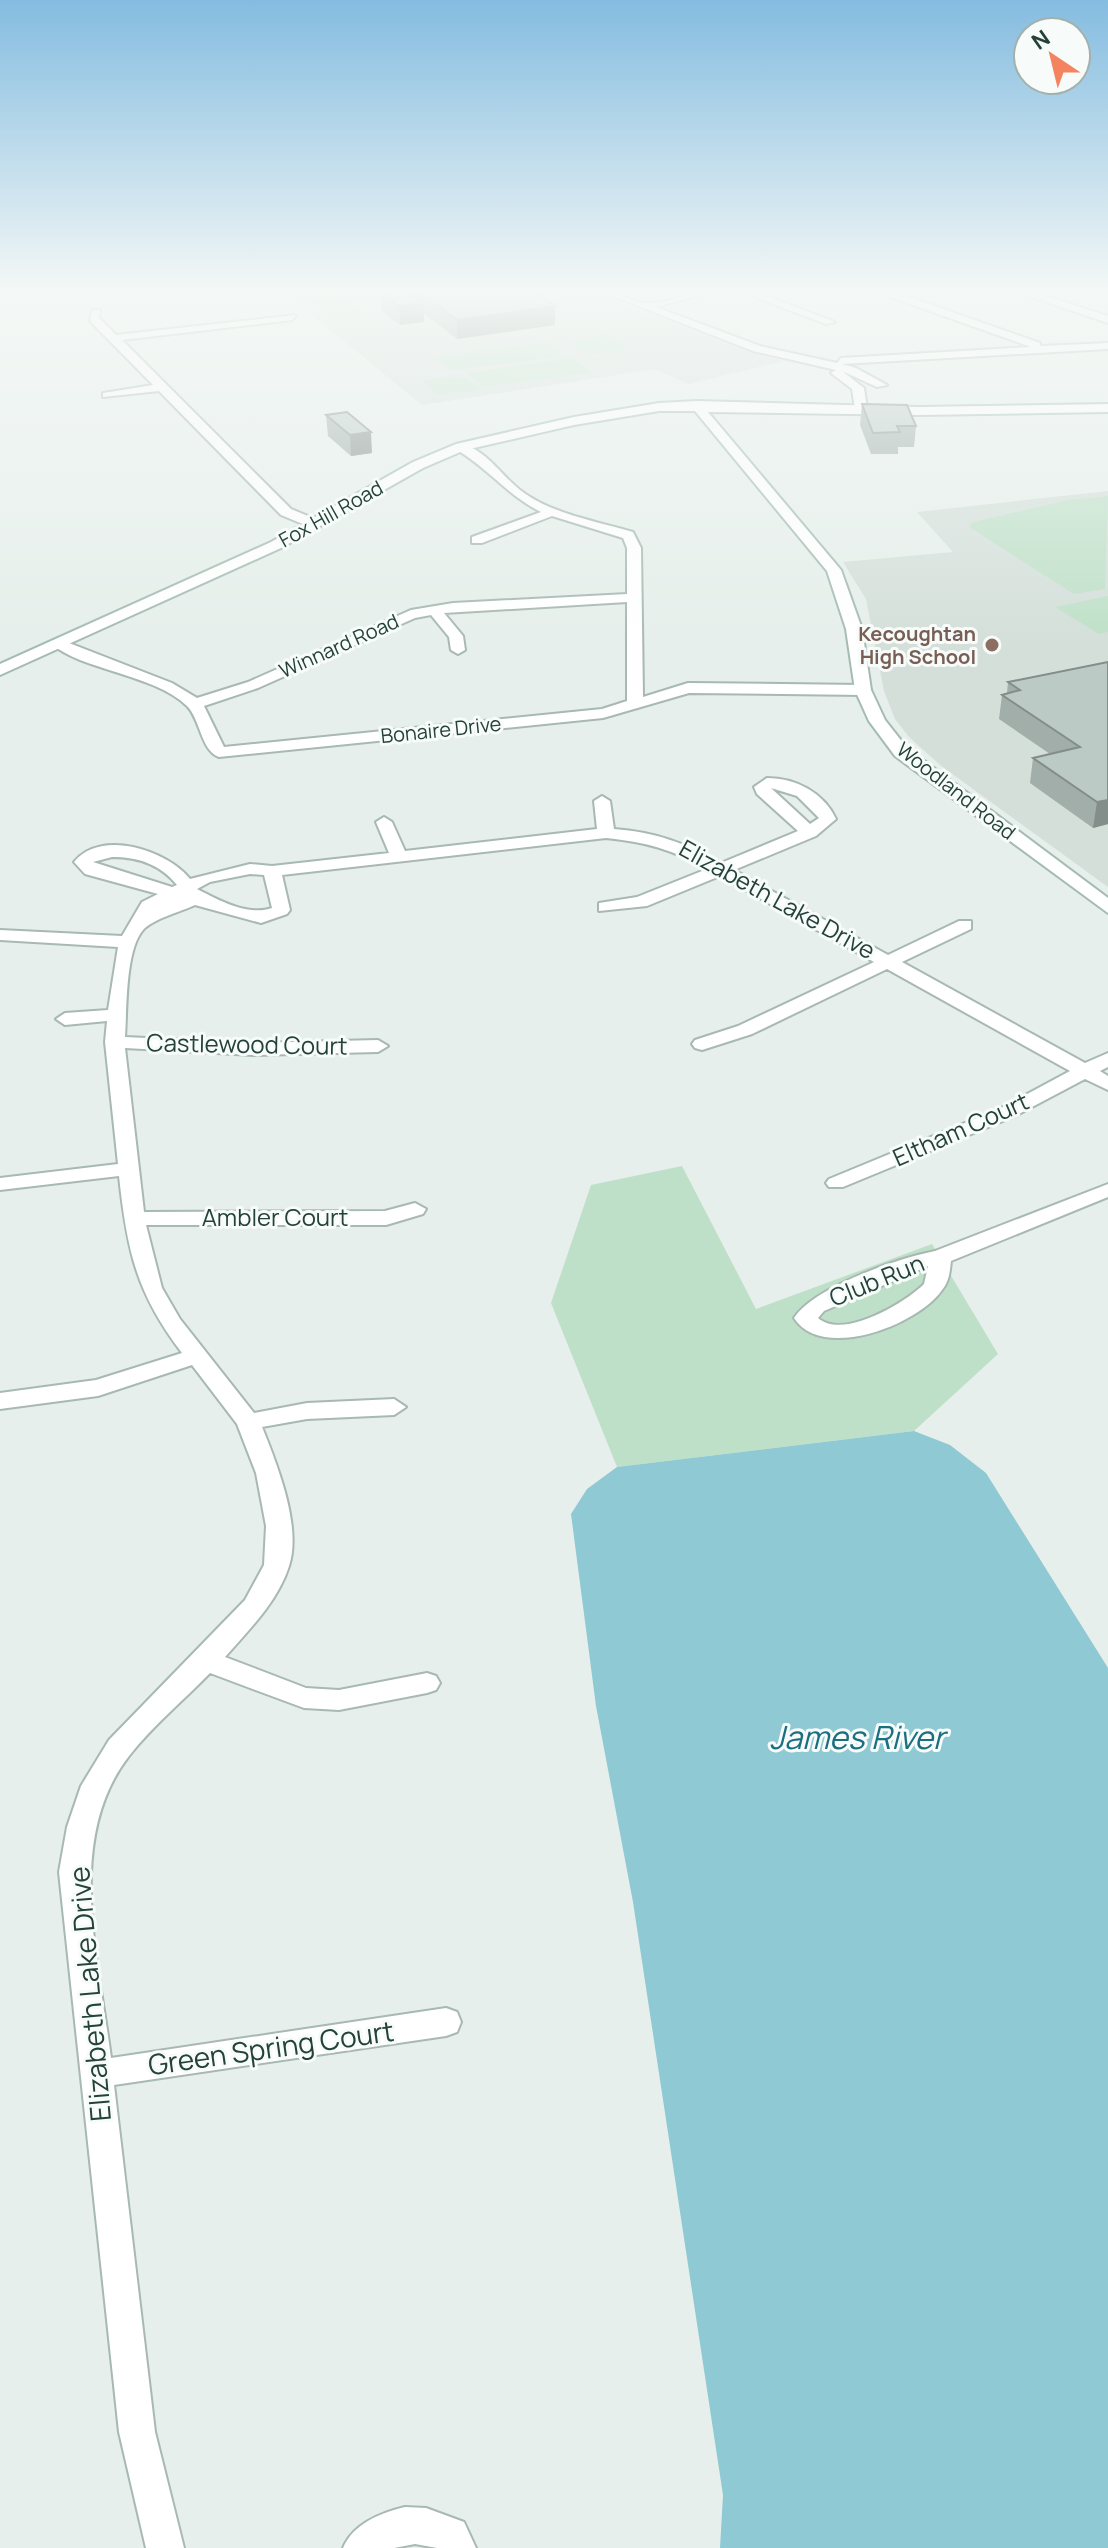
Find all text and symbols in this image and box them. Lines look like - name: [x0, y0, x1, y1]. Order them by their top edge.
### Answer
- north arrow: [1012, 16, 1092, 96]
- text: N: [1025, 23, 1056, 56]
- street label: Fox Hill Road: [274, 474, 388, 553]
- street label: Winnard Road: [275, 607, 403, 684]
- place label: Kecoughtan High School: [858, 620, 976, 670]
- marker: Kecoughtan High School: [983, 636, 1001, 654]
- street label: Bonaire Drive: [379, 710, 503, 749]
- street label: Woodland Road: [891, 736, 1021, 846]
- street label: Elizabeth Lake Drive: [674, 831, 882, 966]
- street label: Castlewood Court: [146, 1025, 348, 1062]
- street label: Eltham Court: [887, 1084, 1034, 1173]
- street label: Ambler Court: [202, 1200, 348, 1233]
- street label: Club Run: [824, 1246, 929, 1314]
- water label: James River: [769, 1715, 949, 1759]
- street label: Elizabeth Lake Drive: [59, 1865, 119, 2123]
- street label: Green Spring Court: [145, 2011, 396, 2083]

